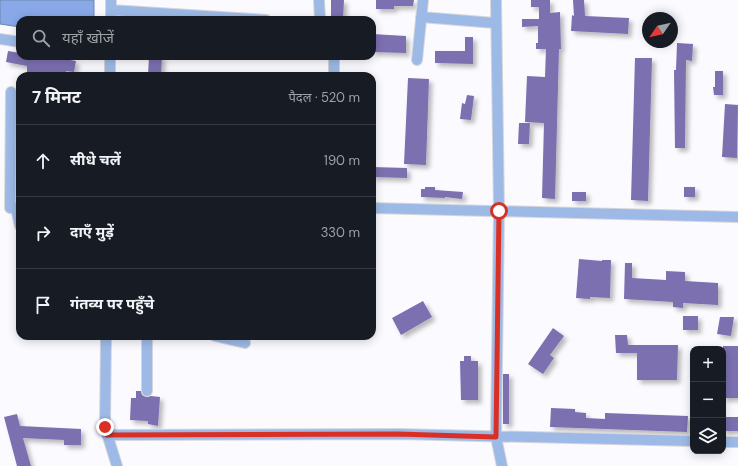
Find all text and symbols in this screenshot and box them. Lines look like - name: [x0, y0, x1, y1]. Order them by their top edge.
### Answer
- north arrow: [642, 12, 678, 48]
- search box: [16, 16, 376, 60]
- icon: search: [30, 27, 52, 49]
- text: यहाँ खोजें: [62, 28, 114, 48]
- text: 7 मिनट: [32, 86, 81, 108]
- text: पैदल · 520 m: [288, 89, 360, 106]
- icon: ahead: [32, 150, 54, 172]
- text: सीधे चलें: [70, 150, 121, 170]
- text: 190 m: [324, 152, 360, 169]
- route start: [490, 202, 508, 220]
- icon: right: [32, 222, 54, 244]
- text: दाएँ मुड़ें: [70, 222, 114, 242]
- text: 330 m: [321, 224, 360, 241]
- icon: arrive: [32, 294, 54, 316]
- text: गंतव्य पर पहुँचे: [70, 294, 154, 314]
- map controls: [690, 346, 726, 454]
- button: +: [690, 346, 726, 382]
- button: −: [690, 382, 726, 418]
- route end: [96, 418, 114, 436]
- button: layers: [690, 418, 726, 454]

